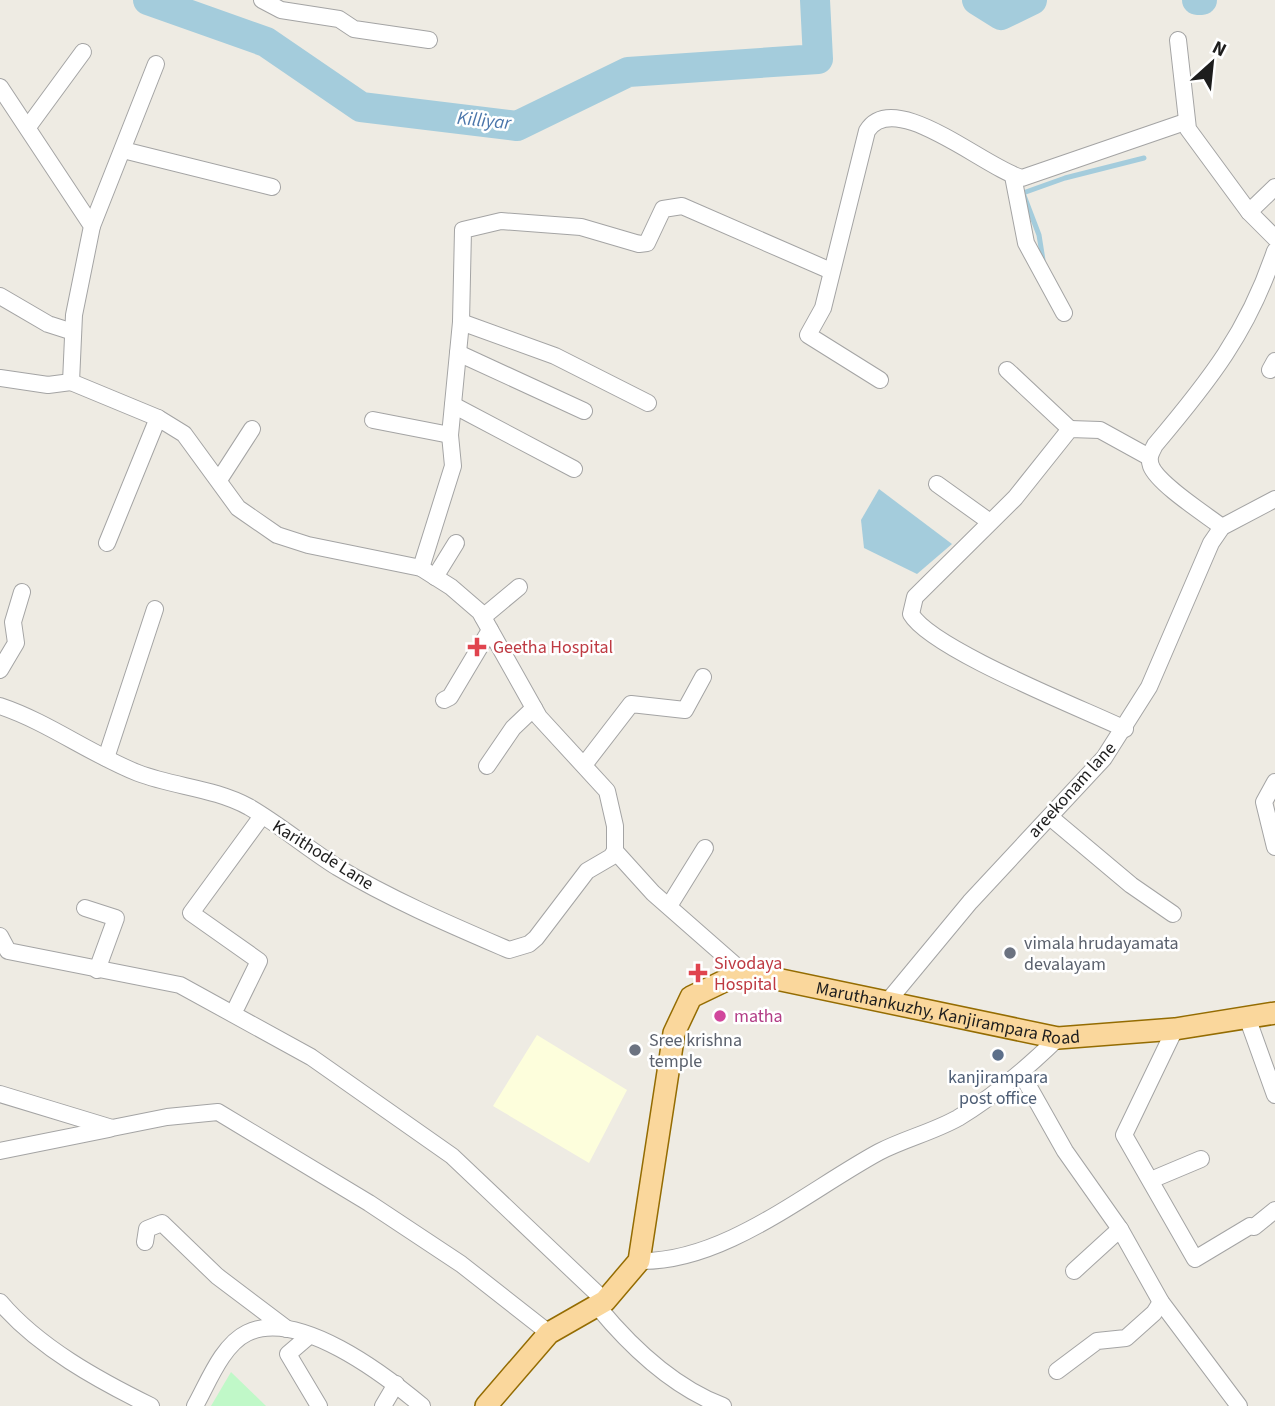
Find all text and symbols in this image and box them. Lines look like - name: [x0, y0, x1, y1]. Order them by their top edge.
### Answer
- north arrow: [1177, 28, 1247, 98]
- text: N: [1207, 34, 1231, 64]
- water label: Killiyar: [456, 105, 514, 137]
- place label: Geetha Hospital: [493, 635, 613, 660]
- marker: Geetha Hospital: [467, 637, 487, 657]
- street label: areekonam lane: [1022, 737, 1122, 843]
- street label: Karithode Lane: [268, 814, 378, 896]
- place label: vimala hrudayamata devalayam: [1024, 931, 1179, 977]
- marker: vimala hrudayamata devalayam: [1002, 945, 1018, 961]
- place label: Sivodaya Hospital: [714, 951, 782, 997]
- marker: Sivodaya Hospital: [688, 963, 708, 983]
- street label: Maruthankuzhy, Kanjirampara Road: [814, 975, 1081, 1051]
- place label: matha: [734, 1004, 783, 1029]
- marker: matha: [712, 1008, 728, 1024]
- place label: Sree krishna temple: [649, 1028, 742, 1074]
- marker: Sree krishna temple: [627, 1042, 643, 1058]
- marker: kanjirampara post office: [990, 1047, 1006, 1063]
- place label: kanjirampara post office: [948, 1065, 1048, 1111]

